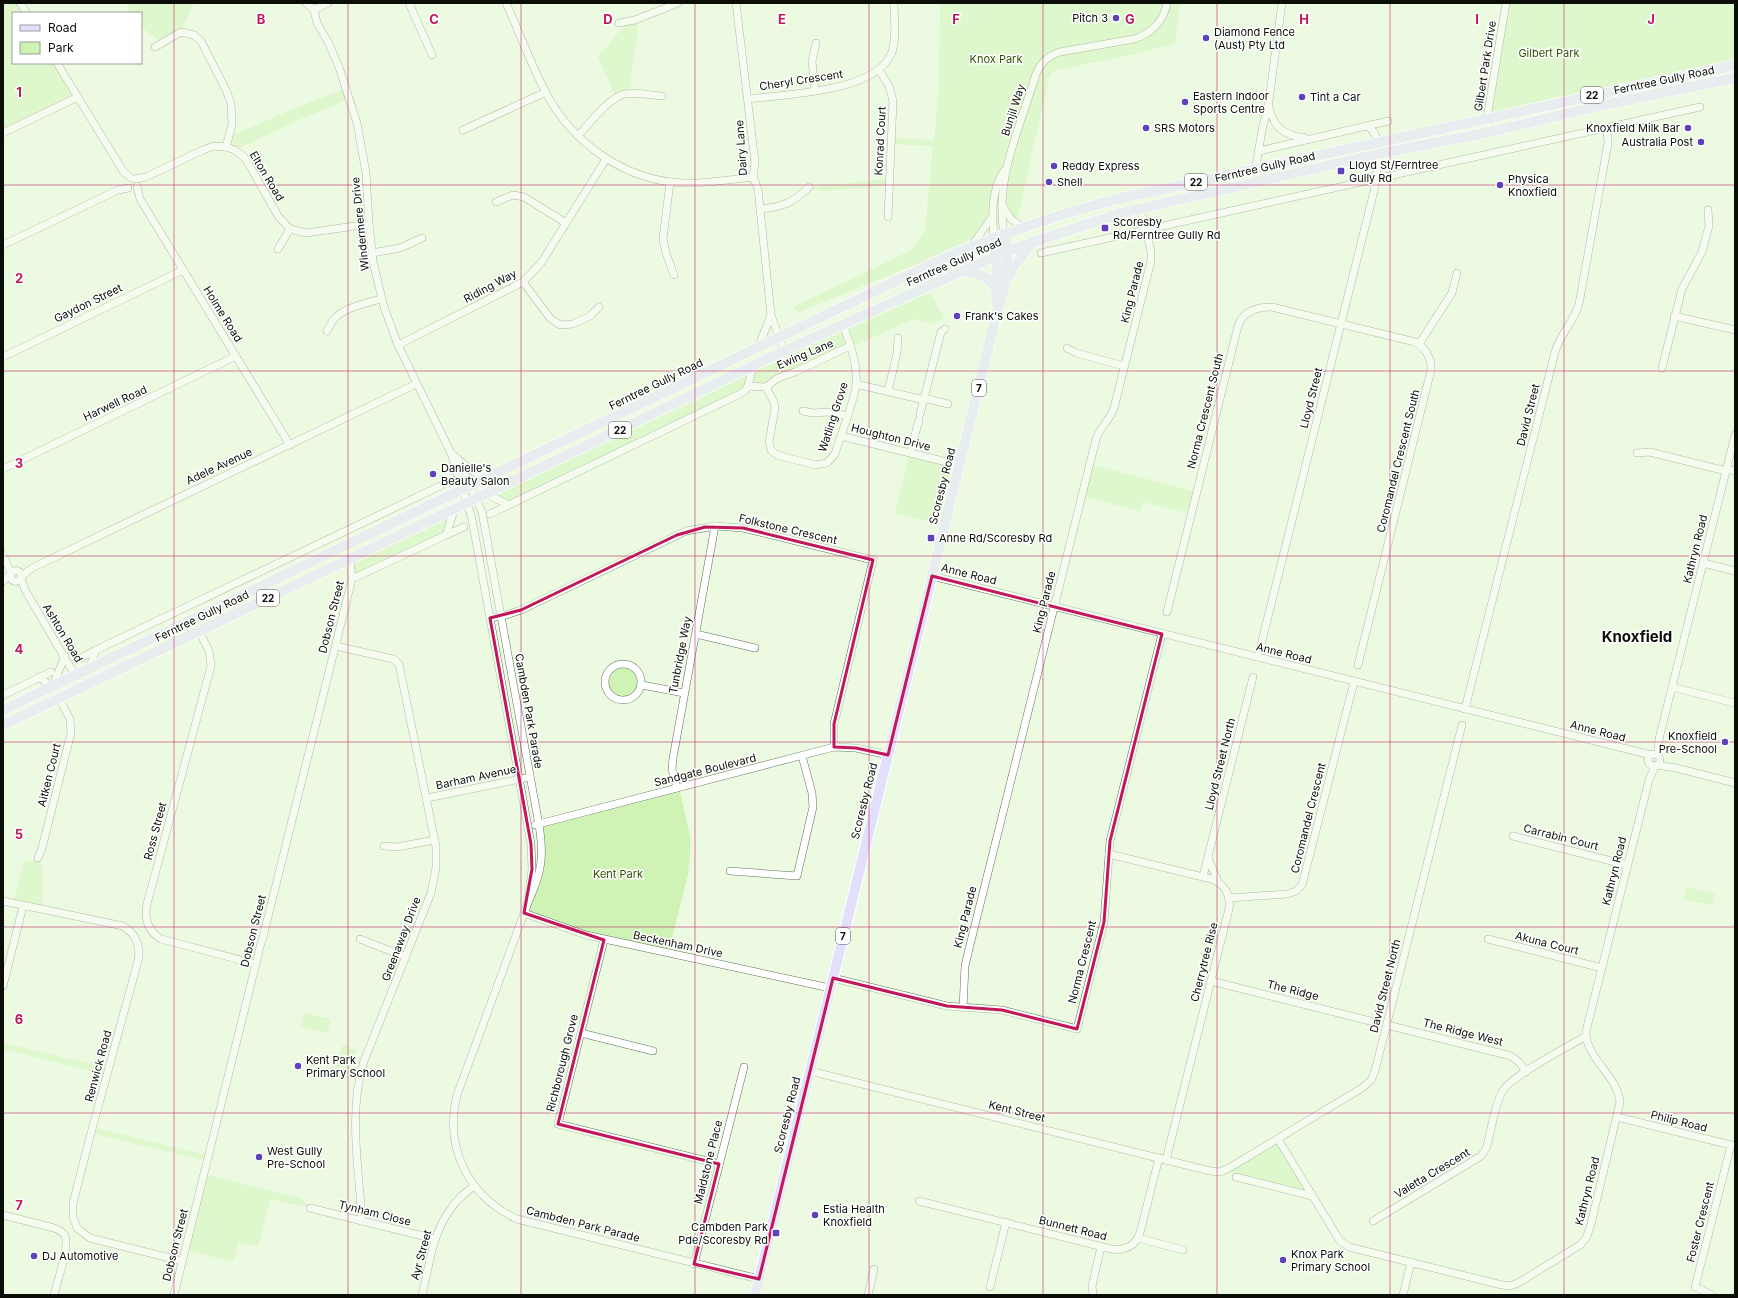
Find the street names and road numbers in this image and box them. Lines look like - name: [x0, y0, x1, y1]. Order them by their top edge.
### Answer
- street label: Gilbert Park Drive: [1471, 20, 1499, 112]
- street label: Ferntree Gully Road: [1612, 62, 1716, 98]
- street label: Cheryl Crescent: [758, 66, 844, 94]
- street label: Bunjil Way: [998, 82, 1028, 138]
- road number: 22: [1581, 87, 1603, 103]
- street label: Konrad Court: [871, 106, 889, 176]
- street label: Dairy Lane: [732, 120, 750, 176]
- street label: Elton Road: [247, 149, 287, 203]
- street label: Ferntree Gully Road: [1213, 149, 1317, 185]
- road number: 22: [1185, 174, 1207, 190]
- street label: Windermere Drive: [348, 176, 372, 272]
- street label: Ferntree Gully Road: [904, 235, 1004, 289]
- street label: King Parade: [1118, 260, 1146, 324]
- street label: Riding Way: [461, 266, 519, 306]
- street label: Gaydon Street: [52, 280, 125, 326]
- street label: Holme Road: [200, 284, 246, 344]
- street label: Ewing Lane: [775, 336, 835, 372]
- street label: Norma Crescent South: [1184, 352, 1226, 470]
- street label: Ferntree Gully Road: [607, 355, 705, 413]
- street label: Lloyd Street: [1297, 366, 1325, 430]
- street label: Watling Grove: [815, 380, 851, 454]
- road number: 7: [972, 380, 986, 396]
- street label: Harwell Road: [81, 382, 149, 424]
- street label: David Street: [1514, 382, 1543, 448]
- street label: Coromandel Crescent South: [1373, 388, 1423, 534]
- street label: Houghton Drive: [850, 420, 932, 454]
- road number: 22: [609, 422, 631, 438]
- street label: Adele Avenue: [184, 445, 254, 487]
- street label: Scoresby Road: [926, 446, 958, 526]
- street label: Folkstone Crescent: [738, 511, 839, 547]
- street label: Kathryn Road: [1680, 513, 1710, 585]
- street label: Anne Road: [940, 560, 998, 588]
- street label: King Parade: [1030, 570, 1058, 634]
- street label: Dobson Street: [315, 579, 347, 655]
- street label: Ferntree Gully Road: [153, 587, 251, 645]
- road number: 22: [257, 590, 279, 606]
- street label: Ashton Road: [40, 601, 86, 665]
- street label: Tunbridge Way: [666, 615, 694, 695]
- street label: Anne Road: [1255, 639, 1313, 667]
- street label: Cambden Park Parade: [512, 652, 546, 770]
- street label: Lloyd Street North: [1202, 716, 1238, 812]
- street label: Anne Road: [1569, 717, 1627, 745]
- street label: Aitken Court: [34, 742, 64, 808]
- street label: Sandgate Boulevard: [653, 751, 757, 789]
- street label: Scoresby Road: [848, 761, 880, 841]
- street label: Coromandel Crescent: [1287, 761, 1329, 875]
- street label: Barham Avenue: [435, 762, 517, 792]
- street label: Ross Street: [141, 800, 170, 861]
- street label: Carrabin Court: [1522, 821, 1600, 853]
- street label: Kathryn Road: [1599, 835, 1629, 907]
- street label: King Parade: [951, 885, 979, 949]
- street label: Dobson Street: [237, 893, 269, 969]
- street label: Greenaway Drive: [378, 895, 424, 983]
- street label: Norma Crescent: [1065, 919, 1099, 1005]
- street label: Cherrytree Rise: [1187, 921, 1221, 1003]
- street label: Beckenham Drive: [632, 928, 724, 960]
- road number: 7: [836, 928, 850, 944]
- street label: Akuna Court: [1514, 928, 1581, 958]
- street label: David Street North: [1367, 938, 1403, 1034]
- street label: The Ridge: [1266, 977, 1320, 1003]
- street label: Richborough Grove: [543, 1013, 581, 1113]
- street label: The Ridge West: [1422, 1015, 1505, 1049]
- street label: Renwick Road: [82, 1029, 114, 1103]
- street label: Scoresby Road: [771, 1075, 803, 1155]
- street label: Kent Street: [987, 1097, 1047, 1125]
- street label: Philip Road: [1649, 1107, 1709, 1135]
- street label: Maidstone Place: [691, 1119, 725, 1205]
- street label: Valetta Crescent: [1392, 1145, 1473, 1201]
- street label: Kathryn Road: [1572, 1155, 1602, 1227]
- street label: Foster Crescent: [1683, 1180, 1717, 1264]
- street label: Tynham Close: [337, 1197, 413, 1229]
- street label: Cambden Park Parade: [525, 1203, 641, 1245]
- street label: Dobson Street: [159, 1207, 191, 1283]
- street label: Bunnett Road: [1038, 1213, 1108, 1243]
- street label: Ayr Street: [408, 1228, 435, 1282]

